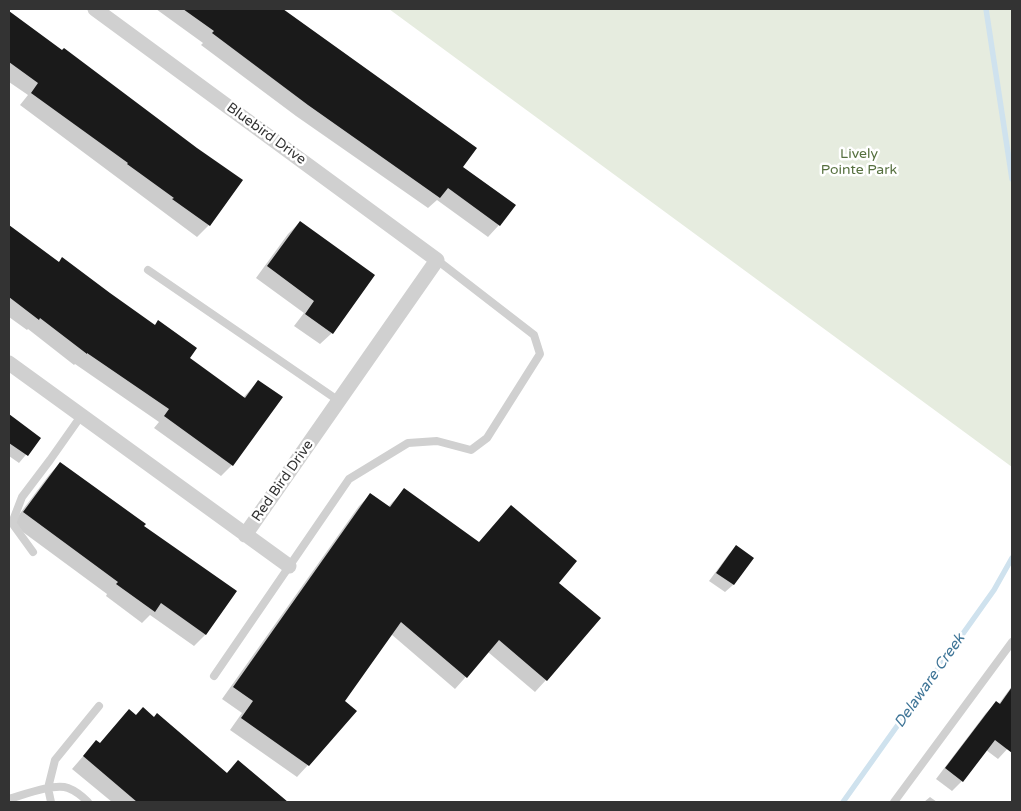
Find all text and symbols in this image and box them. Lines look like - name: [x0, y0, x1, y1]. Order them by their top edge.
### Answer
- street label: Bluebird Drive: [223, 100, 309, 168]
- park label: Lively Pointe Park: [821, 146, 897, 178]
- street label: Red Bird Drive: [249, 437, 317, 525]
- water label: Delaware Creek: [891, 631, 969, 731]

